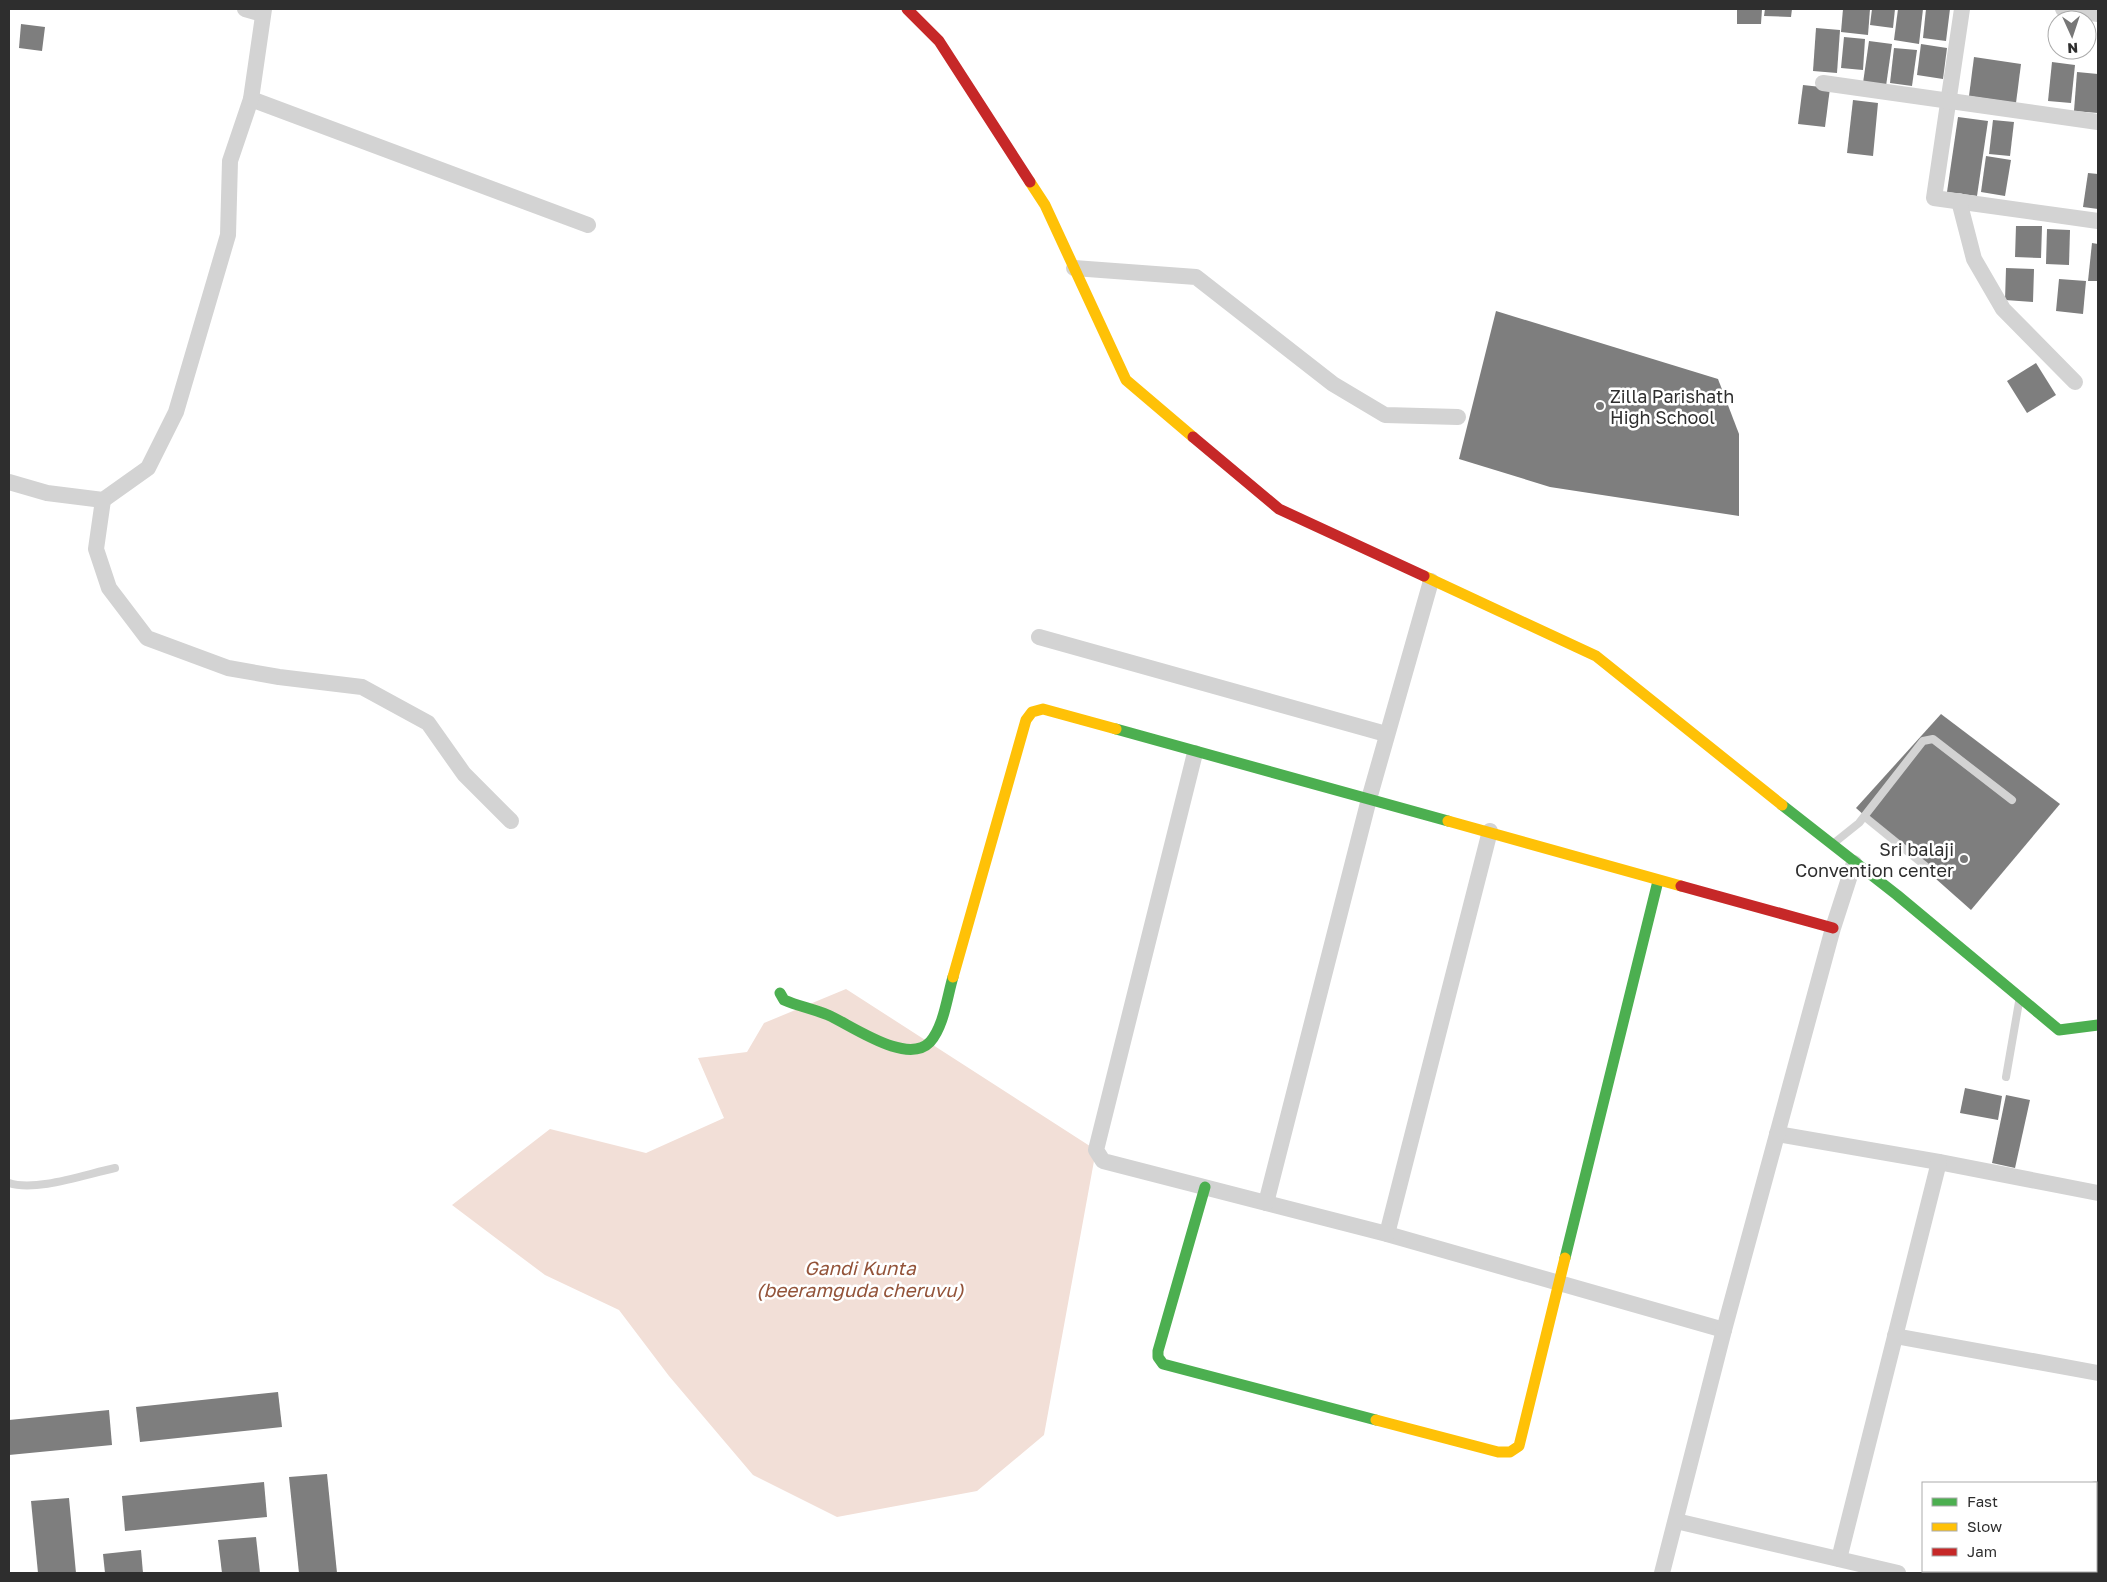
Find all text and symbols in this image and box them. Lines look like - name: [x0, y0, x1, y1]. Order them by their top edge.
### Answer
- north arrow: [2047, 10, 2097, 60]
- text: N: [2067, 40, 2078, 57]
- place label: Zilla Parishath High School: [1610, 385, 1734, 428]
- marker: Zilla Parishath High School: [1594, 400, 1606, 412]
- place label: Sri balaji Convention center: [1795, 838, 1954, 881]
- marker: Sri balaji Convention center: [1958, 853, 1970, 865]
- water label: Gandi Kunta (beeramguda cheruvu): [756, 1256, 964, 1301]
- legend: [1922, 1482, 2097, 1572]
- text: Fast: [1967, 1492, 1998, 1510]
- text: Slow: [1967, 1517, 2002, 1535]
- text: Jam: [1967, 1542, 1997, 1560]

